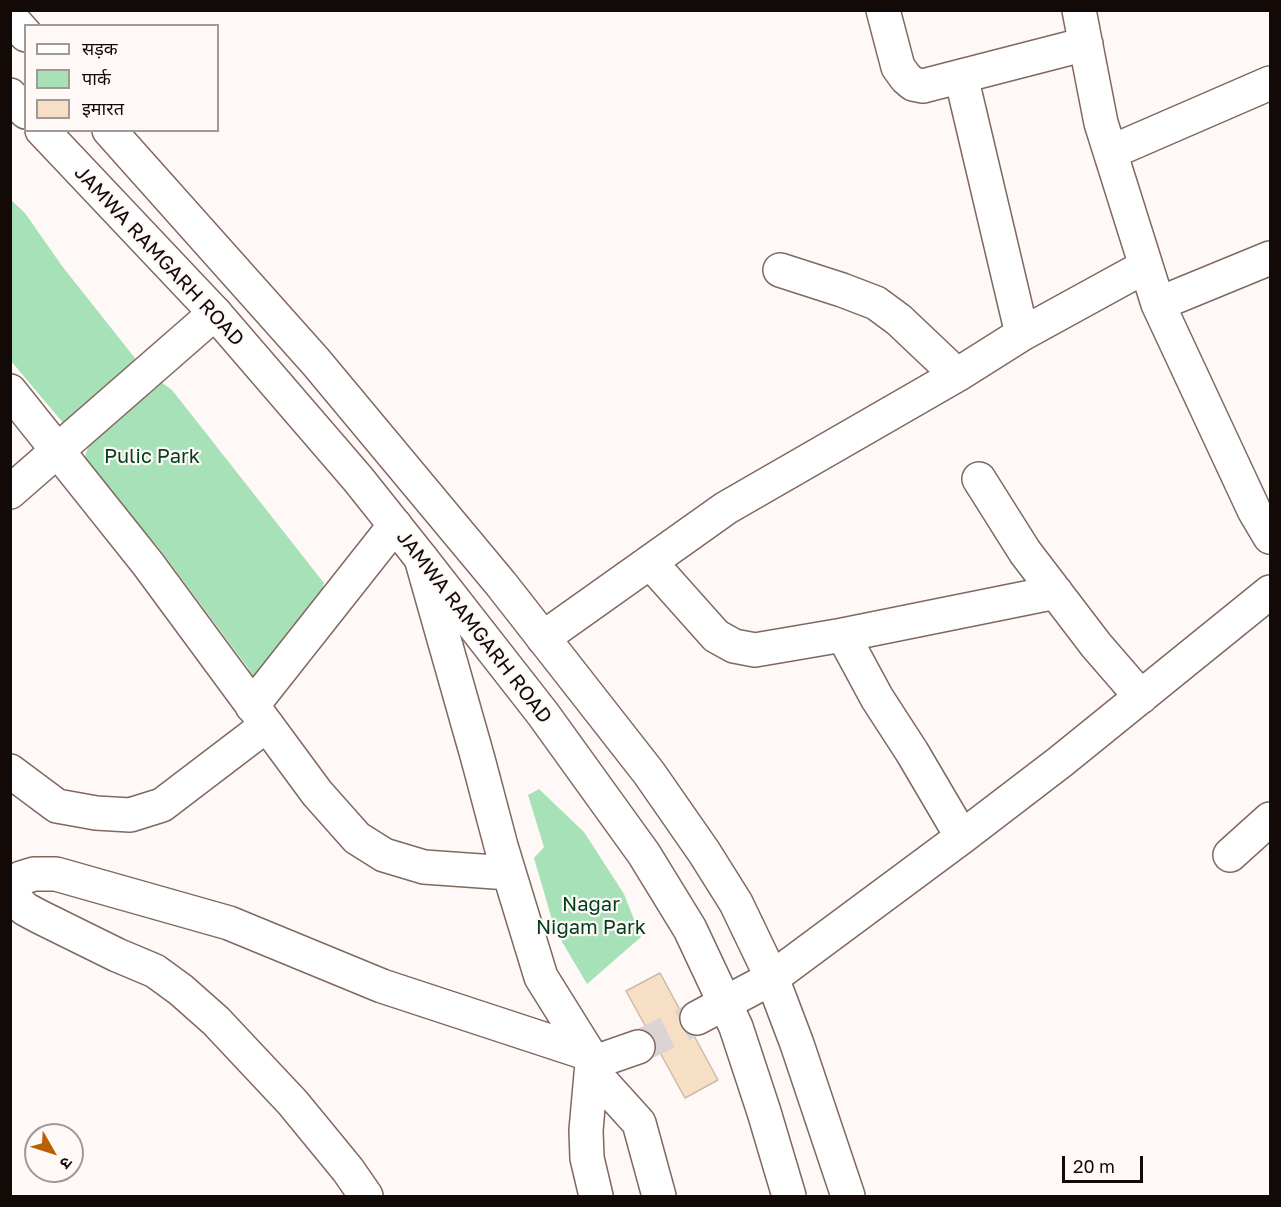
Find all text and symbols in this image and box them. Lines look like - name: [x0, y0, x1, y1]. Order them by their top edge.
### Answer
- legend: [24, 24, 219, 132]
- text: सड़क: [82, 37, 118, 59]
- text: पार्क: [82, 67, 111, 89]
- text: इमारत: [82, 97, 124, 119]
- street label: JAMWA RAMGARH ROAD: [69, 161, 249, 351]
- park label: Pulic Park: [104, 445, 200, 469]
- street label: JAMWA RAMGARH ROAD: [391, 526, 557, 728]
- park label: Nagar Nigam Park: [536, 893, 646, 940]
- north arrow: [24, 1123, 84, 1183]
- scale bar: [1065, 1144, 1146, 1182]
- text: उ: [56, 1153, 77, 1173]
- text: 20 m: [1073, 1155, 1115, 1177]

